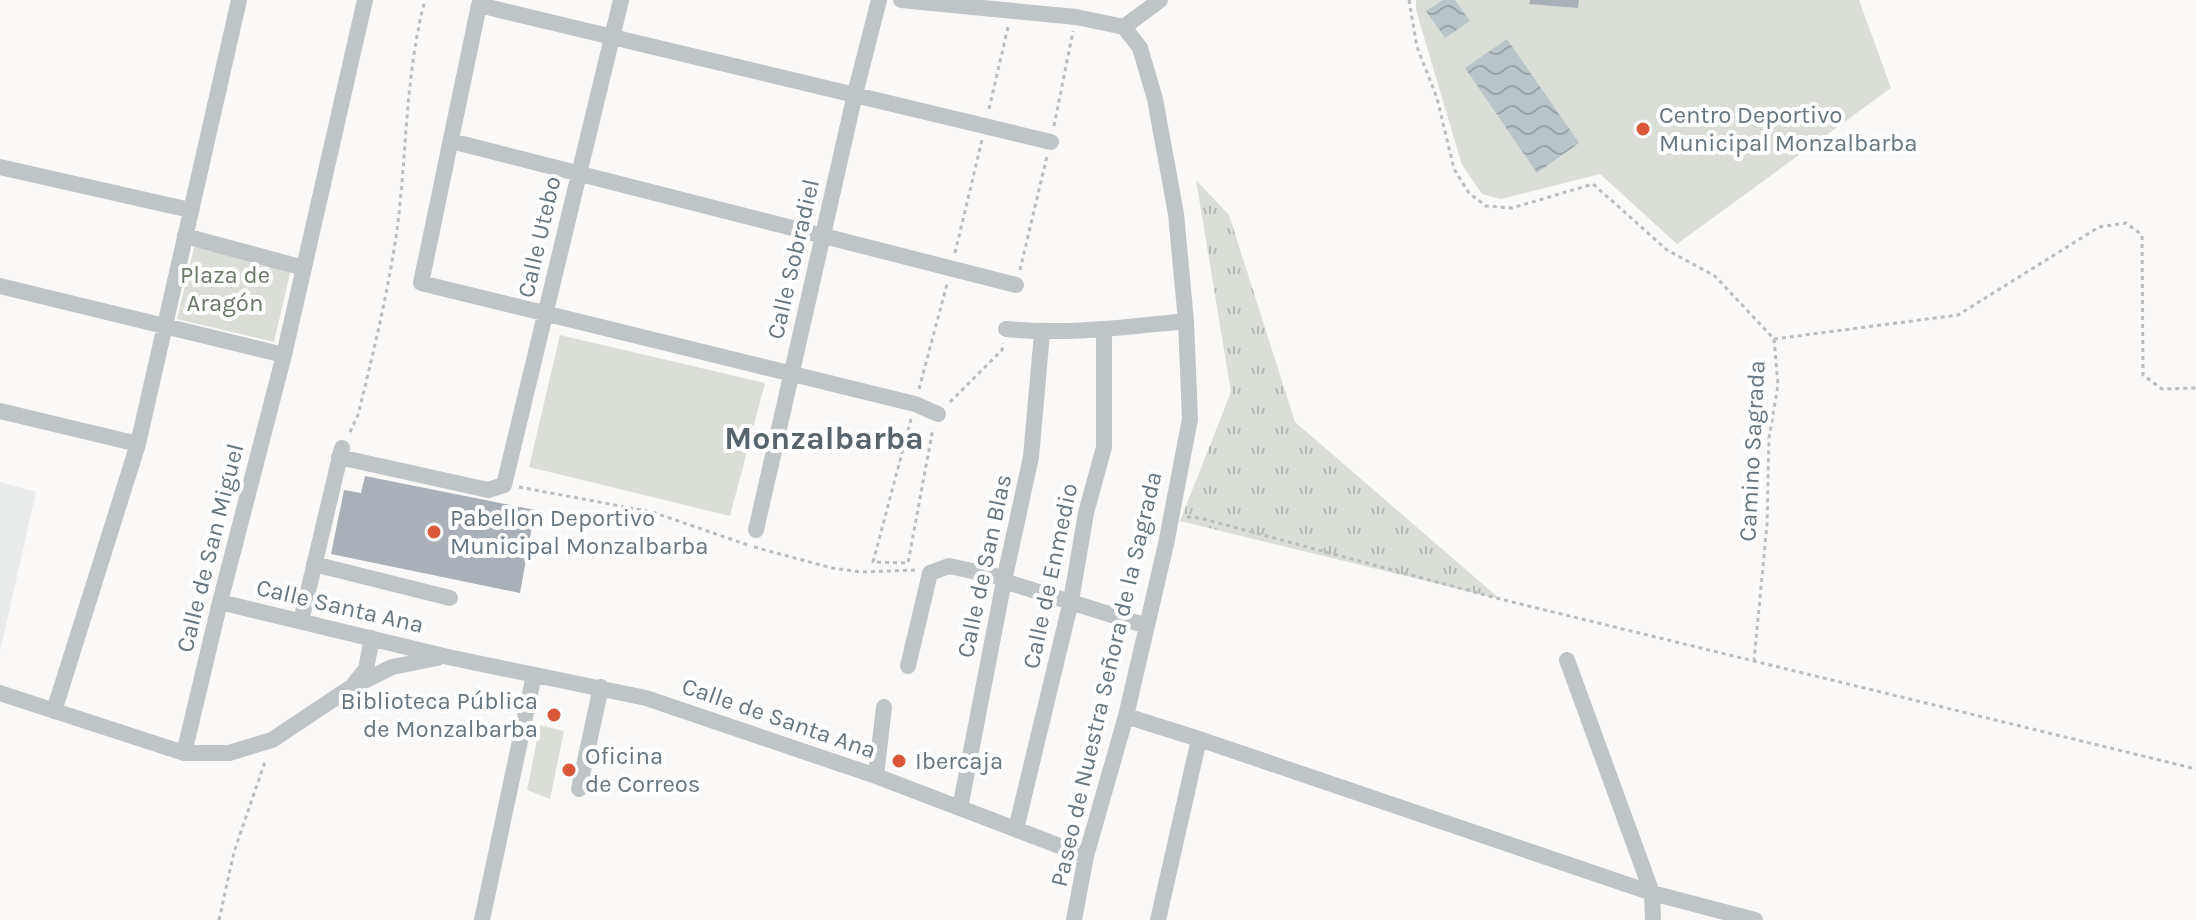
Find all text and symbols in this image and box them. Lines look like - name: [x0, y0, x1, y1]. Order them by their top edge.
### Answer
- place label: Centro Deportivo Municipal Monzalbarba: [1659, 101, 1917, 157]
- marker: Centro Deportivo Municipal Monzalbarba: [1634, 120, 1652, 138]
- street label: Calle Utebo: [511, 174, 567, 300]
- street label: Calle Sobradiel: [761, 176, 825, 342]
- park label: Plaza de Aragón: [180, 261, 270, 317]
- street label: Camino Sagrada: [1733, 360, 1771, 542]
- district label: Monzalbarba: [724, 420, 924, 457]
- street label: Calle de San Miguel: [171, 441, 249, 655]
- street label: Paseo de Nuestra Señora de la Sagrada: [1045, 469, 1167, 889]
- street label: Calle de San Blas: [951, 472, 1017, 660]
- street label: Calle de Enmedio: [1017, 481, 1083, 671]
- place label: Pabellon Deportivo Municipal Monzalbarba: [450, 504, 708, 560]
- marker: Pabellon Deportivo Municipal Monzalbarba: [425, 523, 443, 541]
- street label: Calle Santa Ana: [254, 573, 426, 639]
- street label: Calle de Santa Ana: [678, 672, 880, 764]
- place label: Biblioteca Pública de Monzalbarba: [341, 687, 538, 743]
- marker: Biblioteca Pública de Monzalbarba: [545, 706, 563, 724]
- place label: Oficina de Correos: [585, 742, 700, 798]
- place label: Ibercaja: [915, 747, 1003, 775]
- marker: Ibercaja: [890, 752, 908, 770]
- marker: Oficina de Correos: [560, 761, 578, 779]

